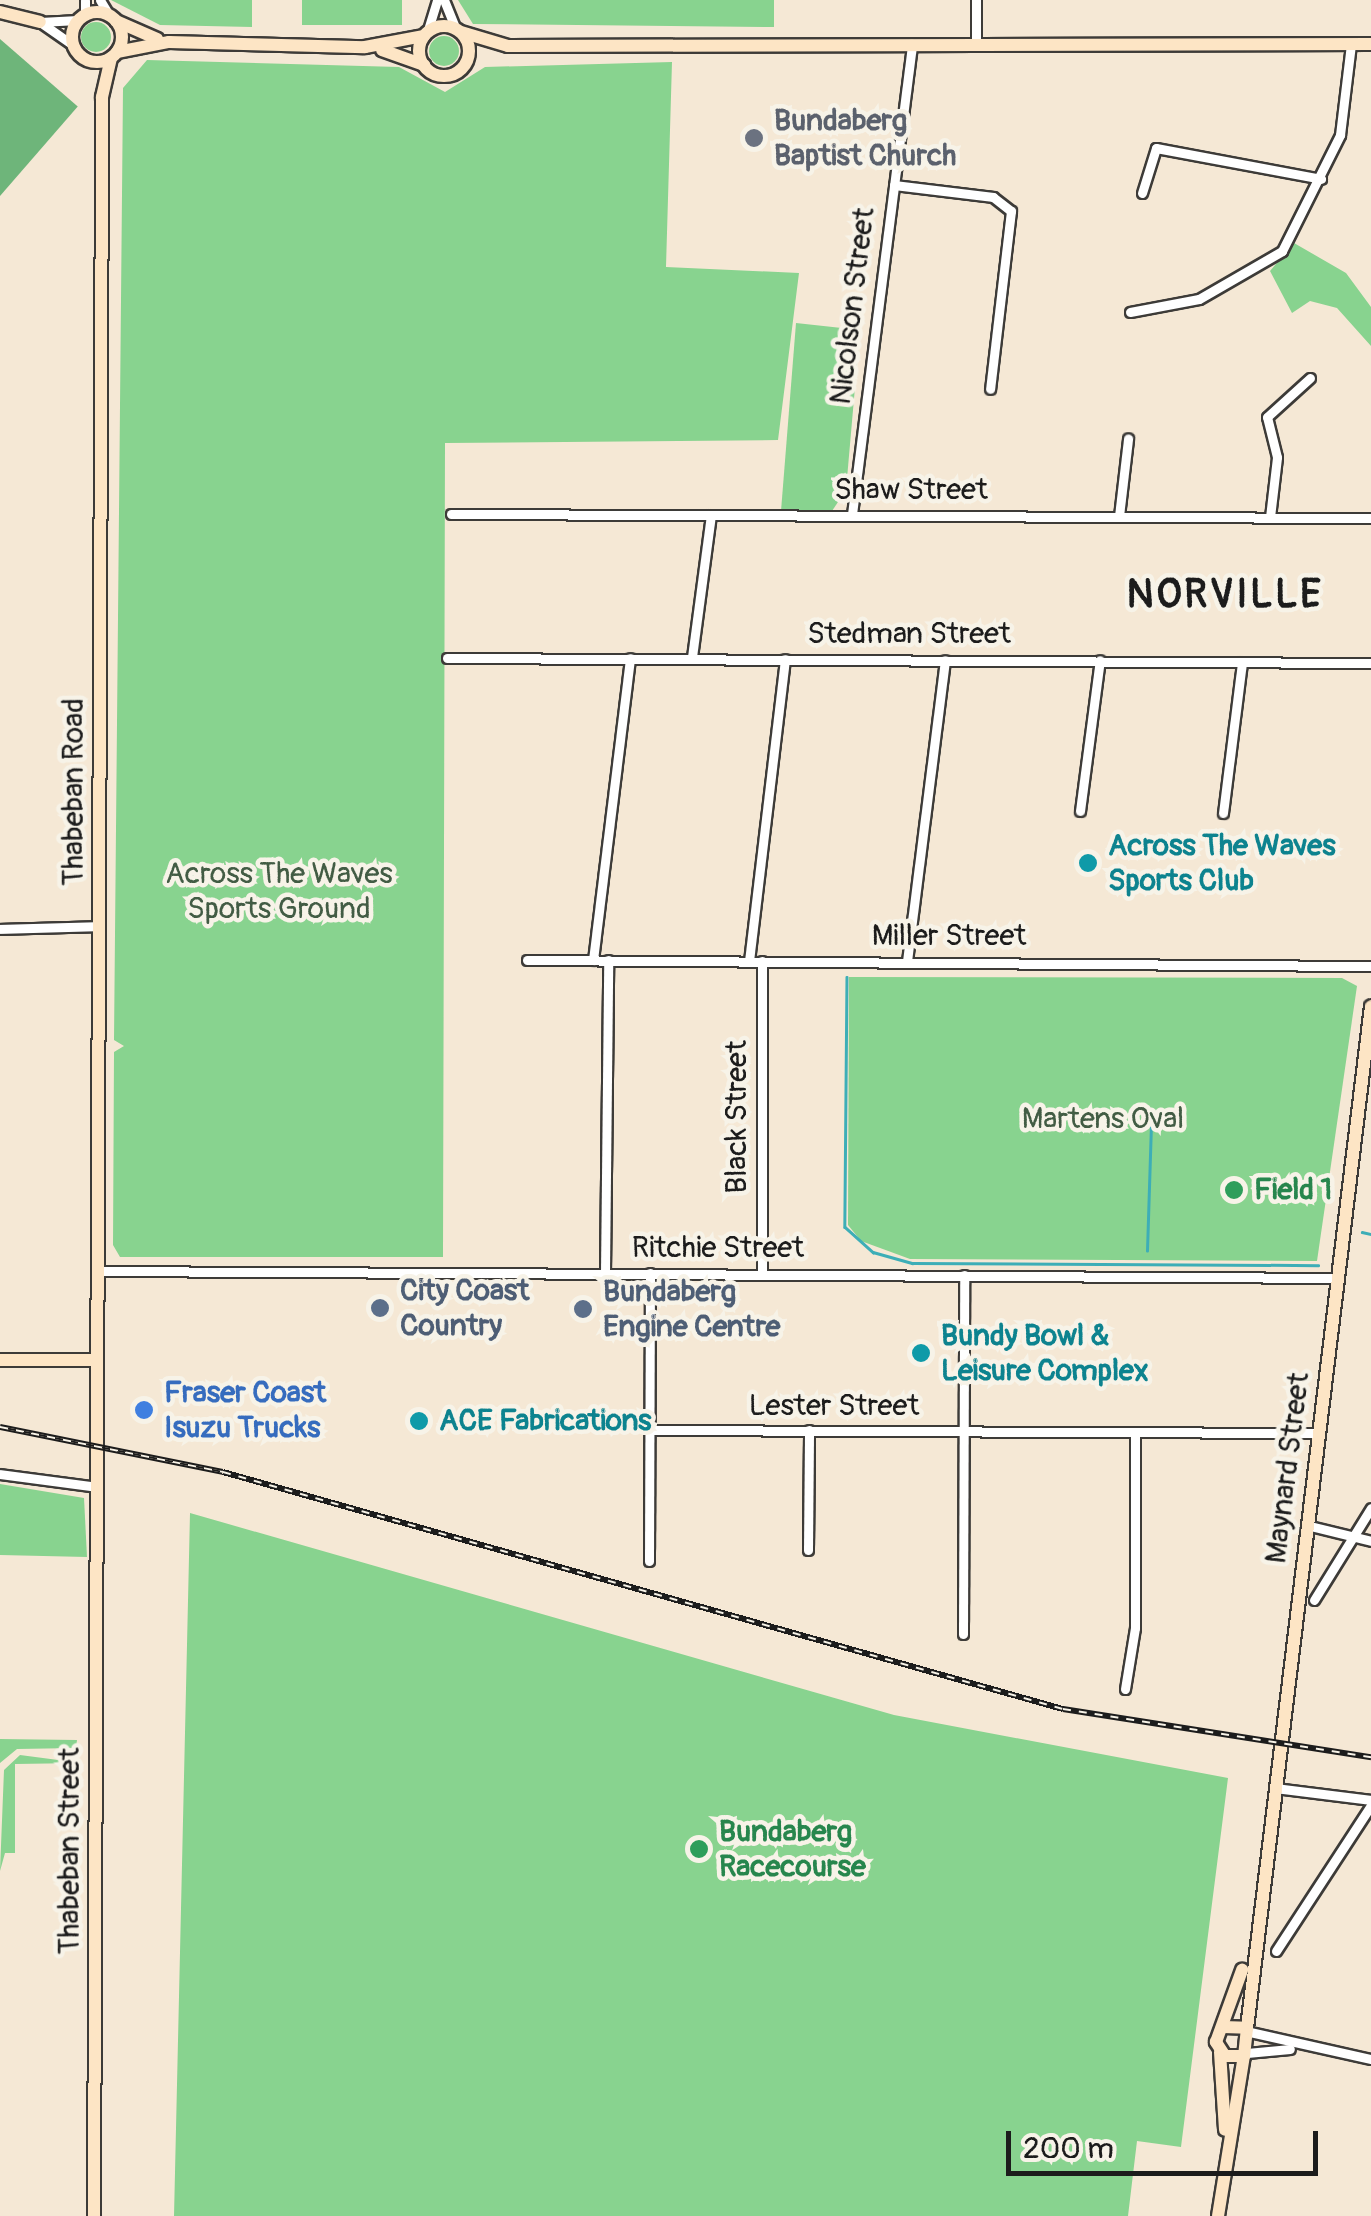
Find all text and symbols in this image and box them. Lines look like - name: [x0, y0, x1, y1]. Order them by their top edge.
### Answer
- place label: Bundaberg Baptist Church: [774, 103, 956, 174]
- marker: Bundaberg Baptist Church: [743, 127, 765, 149]
- street label: Nicolson Street: [823, 205, 883, 407]
- street label: Shaw Street: [834, 472, 988, 508]
- district label: NORVILLE: [1127, 571, 1323, 619]
- street label: Stedman Street: [807, 616, 1011, 652]
- street label: Thabeban Road: [56, 698, 92, 886]
- place label: Across The Waves Sports Club: [1108, 828, 1336, 898]
- marker: Across The Waves Sports Club: [1077, 852, 1099, 874]
- park label: Across The Waves Sports Ground: [165, 856, 393, 926]
- street label: Miller Street: [872, 918, 1026, 954]
- street label: Black Street: [719, 1040, 755, 1194]
- park label: Martens Oval: [1022, 1101, 1184, 1137]
- place label: Field 1: [1254, 1172, 1332, 1208]
- marker: Field 1: [1223, 1179, 1245, 1201]
- street label: Ritchie Street: [632, 1230, 804, 1266]
- place label: City Coast Country: [400, 1273, 529, 1344]
- place label: Bundaberg Engine Centre: [603, 1274, 780, 1344]
- marker: City Coast Country: [369, 1297, 391, 1319]
- marker: Bundaberg Engine Centre: [572, 1298, 594, 1320]
- place label: Bundy Bowl & Leisure Complex: [941, 1318, 1149, 1388]
- marker: Bundy Bowl & Leisure Complex: [910, 1342, 932, 1364]
- street label: Maynard Street: [1258, 1371, 1318, 1565]
- place label: Fraser Coast Isuzu Trucks: [164, 1375, 326, 1446]
- street label: Lester Street: [749, 1388, 919, 1424]
- marker: Fraser Coast Isuzu Trucks: [133, 1399, 155, 1421]
- place label: ACE Fabrications: [439, 1403, 651, 1439]
- marker: ACE Fabrications: [408, 1410, 430, 1432]
- street label: Thabeban Street: [52, 1748, 88, 1954]
- place label: Bundaberg Racecourse: [719, 1814, 866, 1884]
- marker: Bundaberg Racecourse: [688, 1838, 710, 1860]
- scale bar: [1011, 2111, 1324, 2173]
- text: 200 m: [1023, 2130, 1114, 2167]

